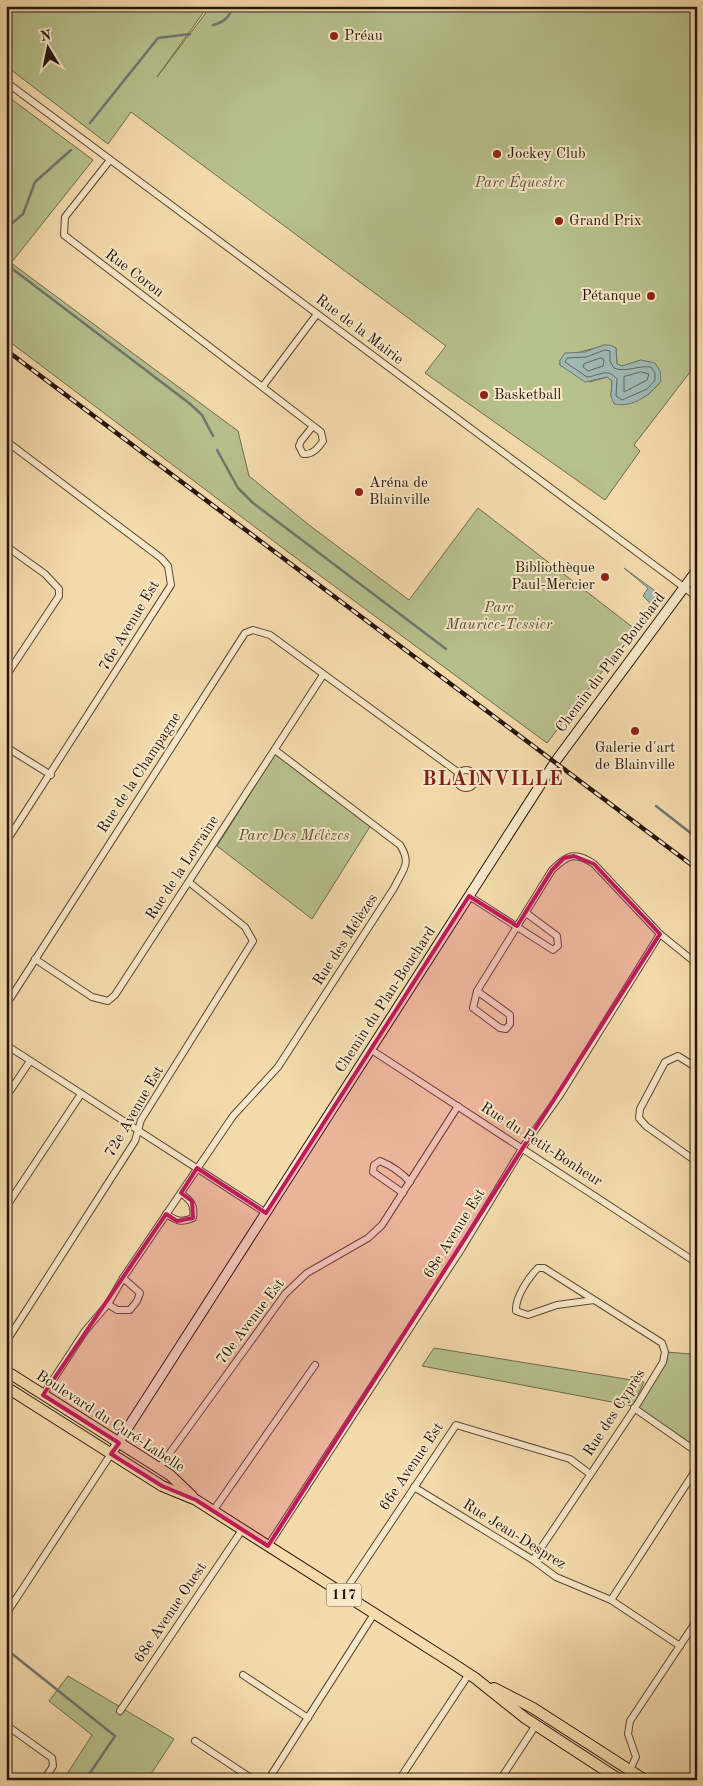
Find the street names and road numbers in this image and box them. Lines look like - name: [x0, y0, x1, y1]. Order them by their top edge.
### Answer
- street label: Rue Coron: [102, 247, 166, 301]
- street label: Rue de la Mairie: [312, 292, 406, 368]
- street label: 76e Avenue Est: [97, 578, 163, 674]
- street label: Chemin du Plan-Bouchard: [554, 590, 668, 736]
- street label: Rue de la Champagne: [96, 710, 185, 836]
- street label: Rue de la Lorraine: [144, 813, 222, 923]
- street label: Rue des Mélèzes: [311, 892, 381, 988]
- street label: Chemin du Plan-Bouchard: [333, 924, 439, 1076]
- street label: 72e Avenue Est: [103, 1064, 167, 1160]
- street label: Rue du Petit-Bonheur: [478, 1100, 604, 1190]
- street label: 68e Avenue Est: [421, 1187, 489, 1281]
- street label: 70e Avenue Est: [214, 1277, 288, 1367]
- street label: Rue des Cyprès: [581, 1367, 649, 1459]
- street label: Boulevard du Curé-Labelle: [33, 1368, 187, 1476]
- street label: 66e Avenue Est: [377, 1420, 447, 1514]
- street label: Rue Jean-Desprez: [460, 1497, 568, 1573]
- street label: 68e Avenue Ouest: [132, 1560, 210, 1666]
- road number: 117: [326, 1584, 362, 1606]

